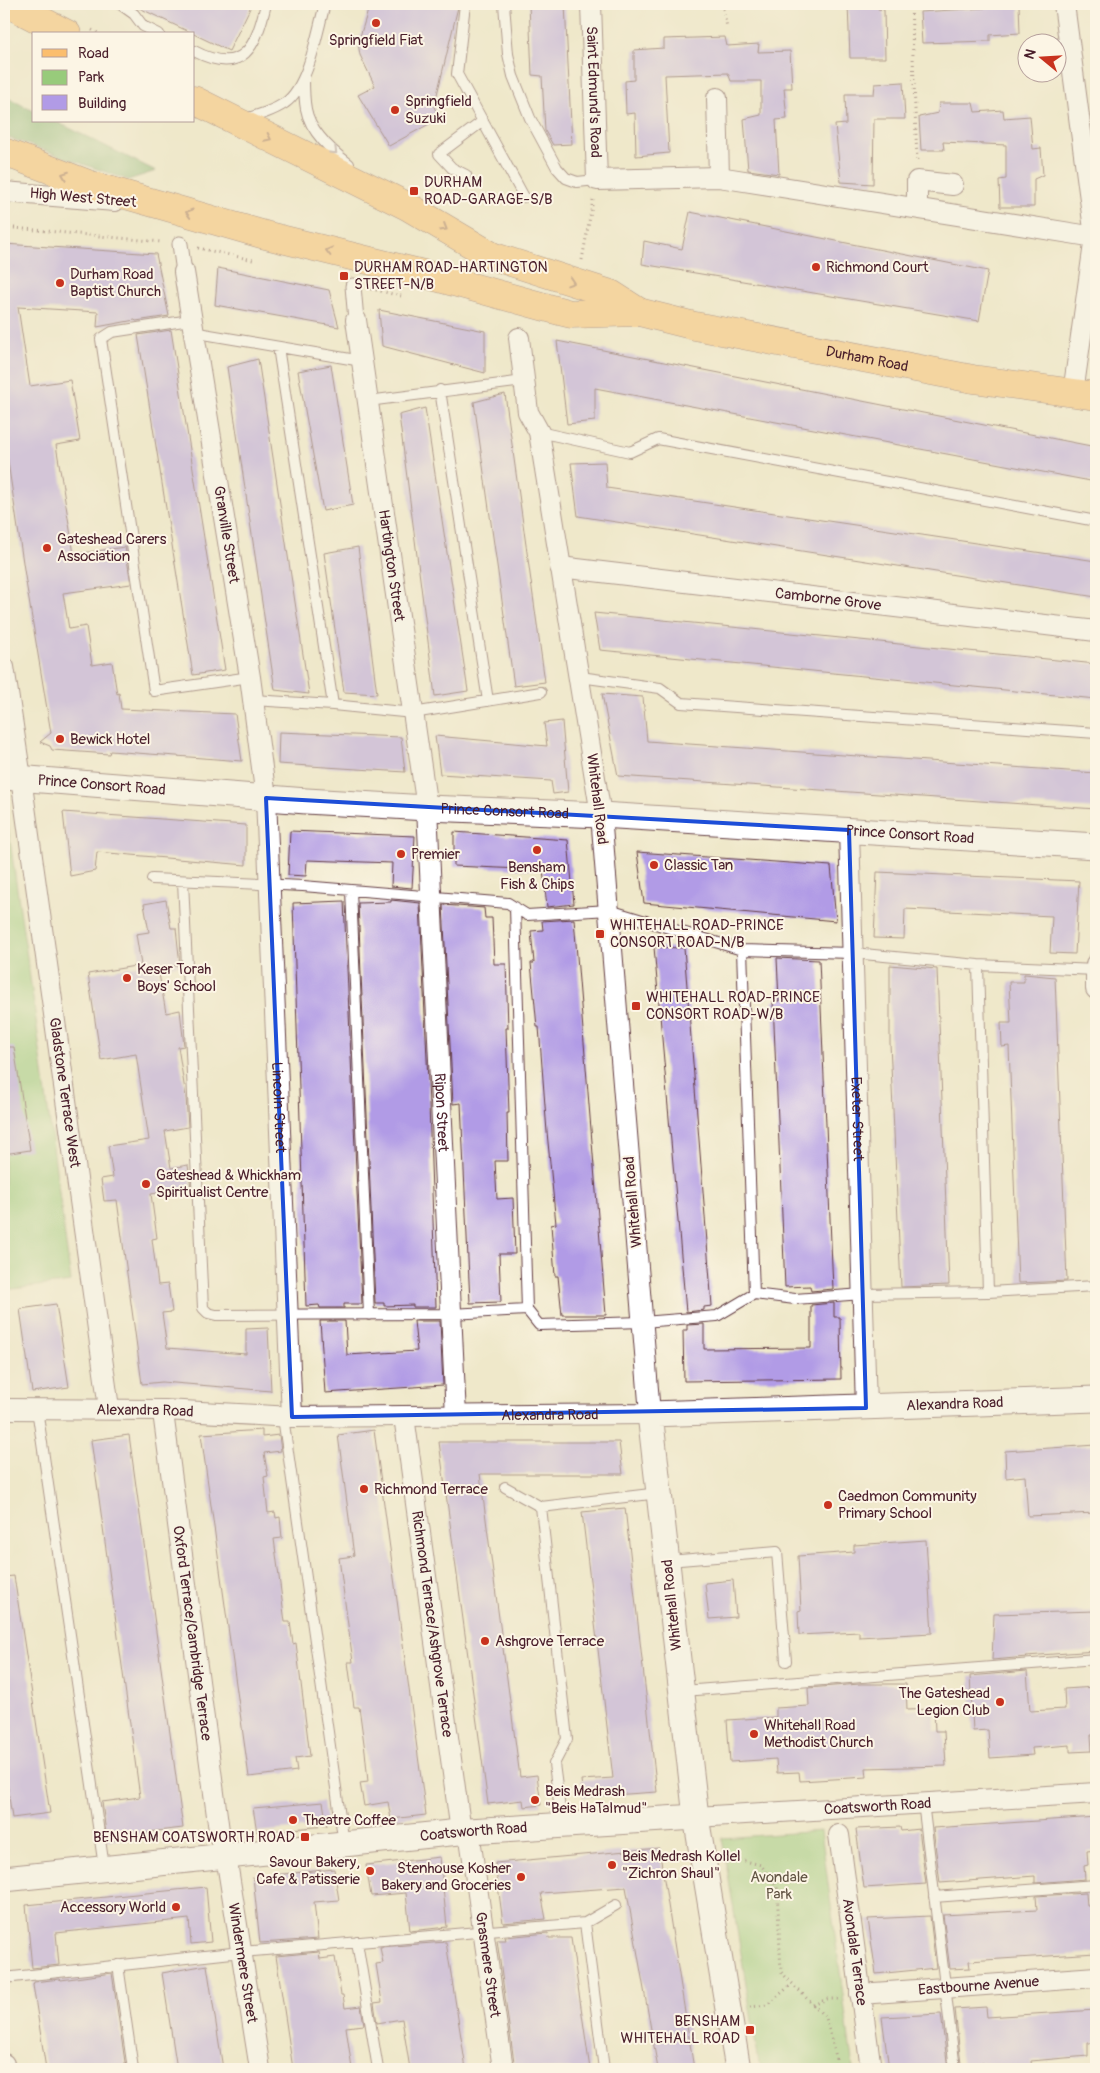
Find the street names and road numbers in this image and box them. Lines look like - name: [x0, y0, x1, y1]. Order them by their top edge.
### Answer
- street label: Saint Edmund's Road: [582, 26, 606, 158]
- street label: High West Street: [29, 184, 138, 212]
- street label: Durham Road: [824, 342, 910, 376]
- street label: Granville Street: [209, 484, 244, 586]
- street label: Hartington Street: [374, 508, 409, 624]
- street label: Camborne Grove: [774, 583, 883, 615]
- street label: Whitehall Road: [582, 752, 612, 846]
- street label: Prince Consort Road: [37, 770, 167, 799]
- street label: Prince Consort Road: [440, 799, 569, 823]
- street label: Prince Consort Road: [845, 821, 975, 848]
- street label: Gladstone Terrace West: [45, 1016, 85, 1170]
- street label: Lincoln Street: [268, 1061, 290, 1154]
- street label: Ripon Street: [430, 1073, 453, 1153]
- street label: Exeter Street: [847, 1076, 868, 1162]
- street label: Whitehall Road: [620, 1156, 646, 1248]
- street label: Alexandra Road: [906, 1393, 1004, 1415]
- street label: Alexandra Road: [96, 1400, 194, 1421]
- street label: Alexandra Road: [501, 1405, 599, 1425]
- street label: Richmond Terrace/Ashgrove Terrace: [408, 1510, 458, 1739]
- street label: Oxford Terrace/Cambridge Terrace: [169, 1524, 216, 1742]
- street label: Whitehall Road: [658, 1558, 686, 1652]
- street label: Coatsworth Road: [823, 1793, 932, 1819]
- street label: Coatsworth Road: [419, 1818, 528, 1846]
- street label: Avondale Terrace: [838, 1897, 872, 2007]
- street label: Windermere Street: [224, 1902, 262, 2025]
- street label: Grasmere Street: [471, 1911, 505, 2019]
- street label: Eastbourne Avenue: [918, 1972, 1040, 1999]

